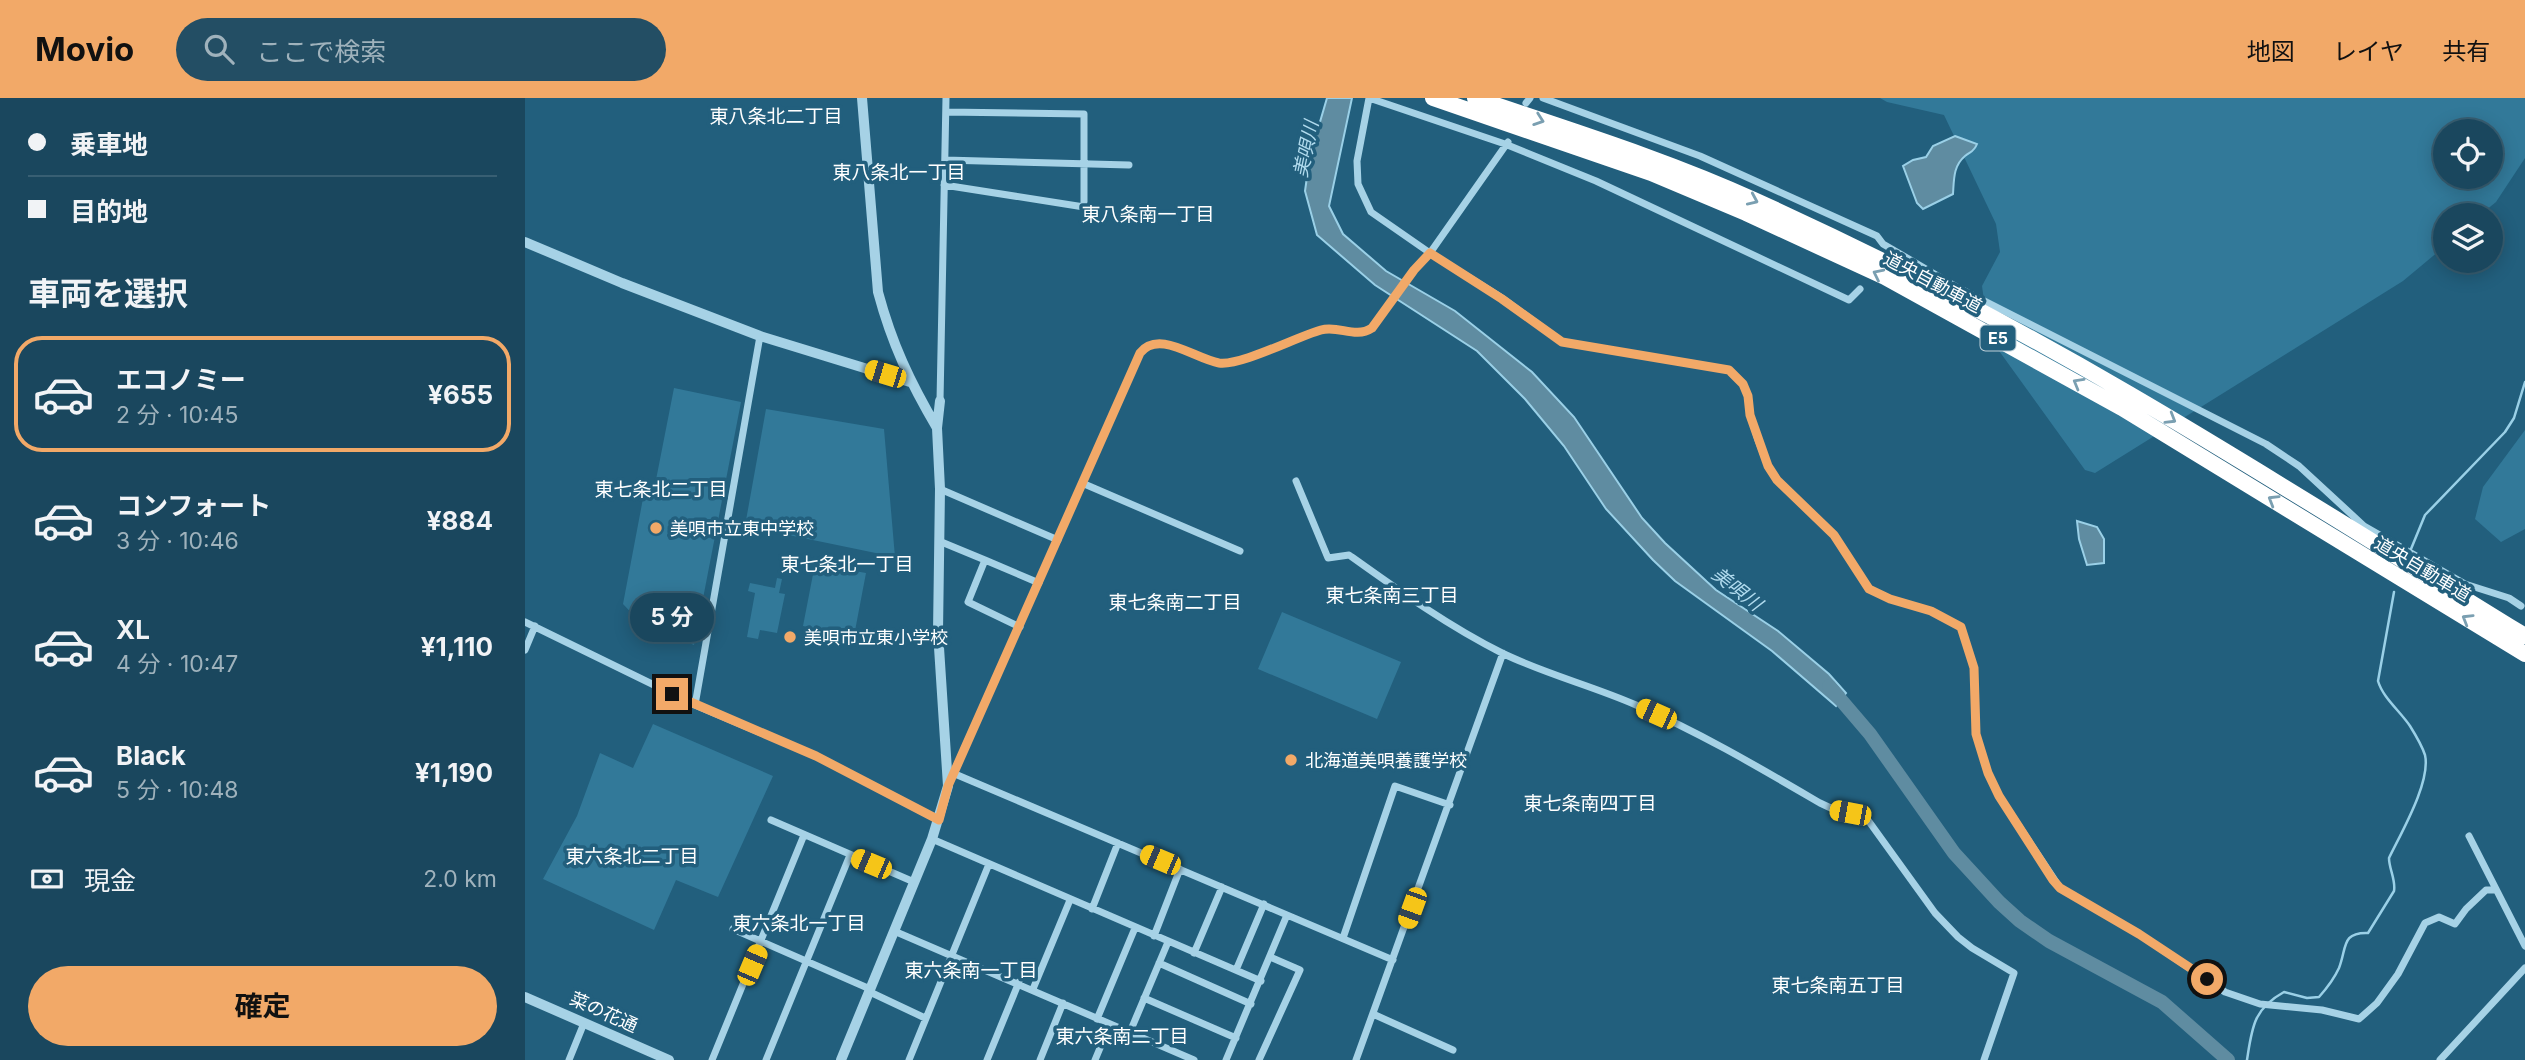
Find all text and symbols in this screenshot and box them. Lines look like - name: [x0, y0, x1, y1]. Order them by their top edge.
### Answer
- search box: [176, 18, 666, 81]
- text: Movio: [35, 29, 134, 69]
- icon: search: [200, 30, 238, 68]
- text: ここで検索: [256, 36, 386, 67]
- text: 地図: [2247, 37, 2295, 66]
- text: レイヤ: [2333, 37, 2404, 66]
- text: 共有: [2442, 37, 2490, 66]
- district label: 東八条北二丁目: [709, 105, 843, 128]
- one-way arrow: [1533, 112, 1545, 126]
- water label: 美唄川: [1289, 117, 1324, 179]
- map controls: [2433, 119, 2503, 273]
- button: locate: [2433, 119, 2503, 189]
- text: 乗車地: [70, 129, 148, 160]
- district label: 東八条北一丁目: [832, 161, 966, 184]
- one-way arrow: [1745, 192, 1758, 206]
- text: 目的地: [70, 196, 148, 227]
- district label: 東八条南一丁目: [1081, 203, 1215, 226]
- button: layers: [2433, 203, 2503, 273]
- street label: 道央自動車道: [1880, 247, 1986, 317]
- one-way arrow: [1873, 268, 1885, 282]
- text: 車両を選択: [28, 274, 188, 313]
- road number: E5: [1981, 326, 2015, 350]
- car: [862, 358, 909, 390]
- icon: car: [32, 363, 95, 426]
- text: エコノミー: [116, 364, 246, 395]
- one-way arrow: [2072, 378, 2085, 391]
- text: ¥655: [428, 379, 493, 410]
- text: 2 分 · 10:45: [116, 401, 238, 429]
- one-way arrow: [2163, 411, 2176, 424]
- district label: 東七条北二丁目: [594, 478, 728, 501]
- icon: car: [32, 489, 95, 552]
- text: コンフォート: [116, 490, 271, 521]
- one-way arrow: [2267, 496, 2280, 509]
- text: ¥884: [427, 505, 493, 536]
- place label: 美唄市立東中学校: [670, 518, 814, 539]
- marker: 美唄市立東中学校: [648, 520, 664, 536]
- text: 3 分 · 10:46: [116, 527, 239, 555]
- street label: 道央自動車道: [2371, 532, 2475, 606]
- district label: 東七条北一丁目: [780, 553, 914, 576]
- water label: 美唄川: [1707, 562, 1768, 617]
- district label: 東七条南三丁目: [1325, 584, 1459, 607]
- district label: 東七条南二丁目: [1108, 591, 1242, 614]
- callout: 5 分: [630, 592, 714, 642]
- text: 5 分: [650, 603, 694, 631]
- text: XL: [116, 614, 150, 645]
- one-way arrow: [2461, 614, 2474, 627]
- icon: car: [32, 615, 95, 678]
- place label: 美唄市立東小学校: [804, 627, 948, 648]
- marker: 美唄市立東小学校: [782, 629, 798, 645]
- text: ¥1,110: [421, 631, 493, 662]
- text: 4 分 · 10:47: [116, 650, 238, 678]
- route end: [656, 678, 688, 710]
- car: [1633, 696, 1680, 732]
- text: Black: [116, 740, 186, 771]
- icon: car: [32, 741, 95, 804]
- place label: 北海道美唄養護学校: [1305, 750, 1467, 771]
- marker: 北海道美唄養護学校: [1283, 752, 1299, 768]
- text: ¥1,190: [415, 757, 493, 788]
- text: 5 分 · 10:48: [116, 776, 239, 804]
- district label: 東七条南四丁目: [1523, 792, 1657, 815]
- car: [1828, 799, 1873, 827]
- car: [1137, 842, 1184, 878]
- district label: 東六条北二丁目: [565, 845, 699, 868]
- car: [848, 846, 895, 882]
- icon: cash: [28, 860, 66, 898]
- text: 現金: [84, 865, 136, 896]
- text: 2.0 km: [423, 865, 497, 893]
- car: [1395, 885, 1430, 931]
- district label: 東六条北一丁目: [732, 912, 866, 935]
- car: [735, 942, 770, 988]
- district label: 東六条南一丁目: [904, 959, 1038, 982]
- route start: [2191, 963, 2223, 995]
- button: 確定: [28, 966, 497, 1046]
- district label: 東七条南五丁目: [1771, 974, 1905, 997]
- street label: 菜の花通: [567, 988, 641, 1036]
- district label: 東六条南二丁目: [1055, 1025, 1189, 1048]

